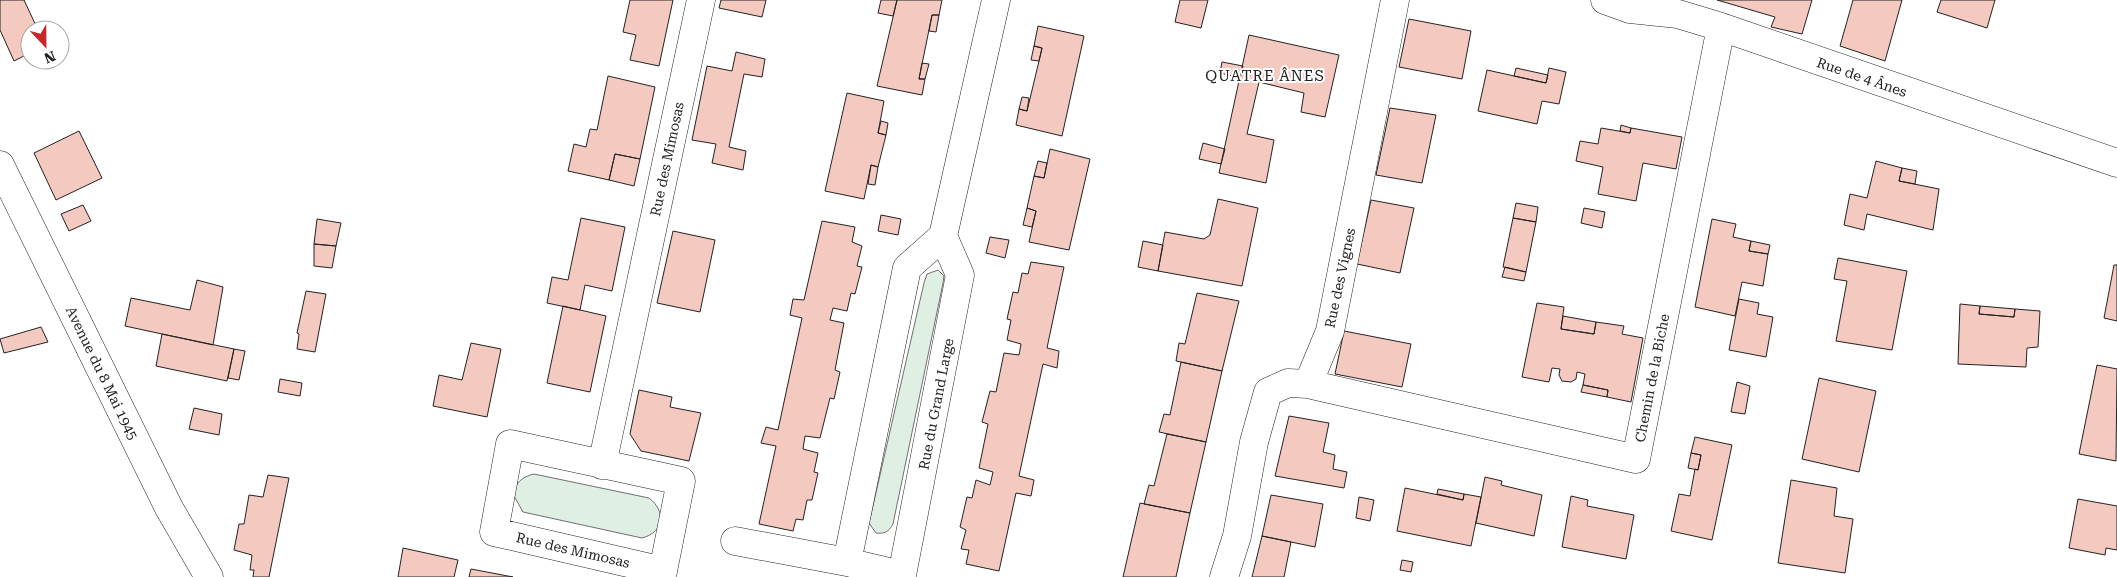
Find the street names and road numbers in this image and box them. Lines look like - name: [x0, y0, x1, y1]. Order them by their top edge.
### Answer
- street label: Rue de 4 Ânes: [1815, 54, 1909, 100]
- street label: Rue des Mimosas: [647, 100, 687, 218]
- street label: Rue des Vignes: [1322, 226, 1358, 329]
- street label: Avenue du 8 Mai 1945: [63, 304, 141, 442]
- street label: Chemin de la Biche: [1632, 312, 1672, 444]
- street label: Rue du Grand Large: [915, 337, 957, 471]
- street label: Rue des Mimosas: [515, 529, 632, 571]

